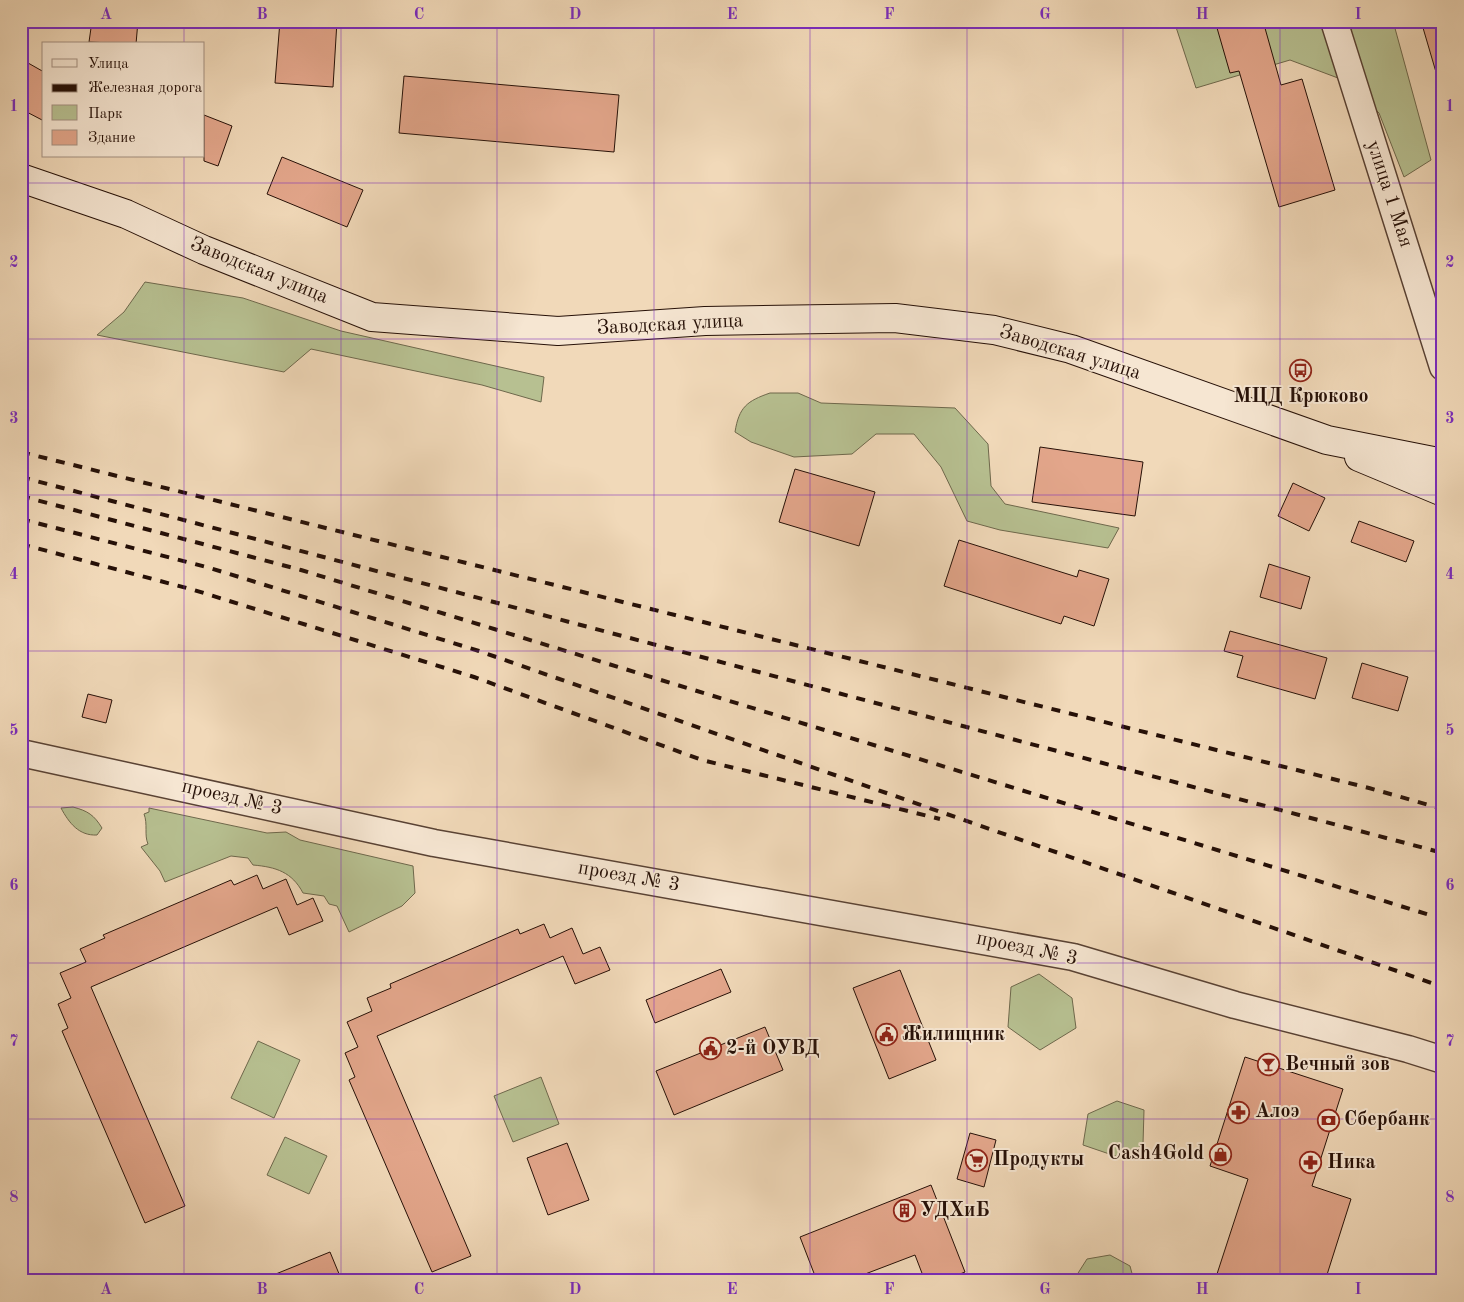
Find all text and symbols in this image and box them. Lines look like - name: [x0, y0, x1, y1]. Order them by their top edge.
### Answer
- text: A: [100, 7, 112, 23]
- text: B: [256, 7, 268, 23]
- text: C: [414, 7, 424, 23]
- text: D: [569, 7, 581, 23]
- text: E: [726, 7, 738, 23]
- text: F: [884, 7, 895, 23]
- text: G: [1039, 7, 1051, 23]
- text: H: [1195, 7, 1209, 23]
- text: I: [1354, 7, 1362, 23]
- legend: [42, 42, 205, 158]
- text: Улица: [88, 57, 129, 72]
- text: Железная дорога: [88, 81, 203, 96]
- text: 1: [9, 99, 19, 115]
- text: 1: [1445, 99, 1455, 115]
- text: Парк: [88, 107, 123, 122]
- text: Здание: [88, 131, 135, 146]
- street label: улица 1 Мая: [1362, 138, 1416, 250]
- street label: Заводская улица: [187, 234, 331, 308]
- text: 2: [9, 255, 19, 271]
- text: 2: [1445, 255, 1455, 271]
- street label: Заводская улица: [596, 311, 744, 339]
- street label: Заводская улица: [997, 322, 1143, 384]
- bus stop icon: МЦД Крюково: [1289, 359, 1313, 383]
- place label: МЦД Крюково: [1233, 387, 1369, 407]
- text: 3: [9, 411, 19, 427]
- text: 3: [1445, 411, 1455, 427]
- text: 4: [9, 567, 19, 583]
- text: 4: [1445, 567, 1455, 583]
- text: 5: [9, 723, 19, 739]
- text: 5: [1445, 723, 1455, 739]
- street label: проезд № 3: [180, 777, 284, 819]
- street label: проезд № 3: [576, 858, 682, 896]
- text: 6: [9, 878, 19, 894]
- text: 6: [1445, 878, 1455, 894]
- street label: проезд № 3: [975, 929, 1079, 969]
- public building icon: Жилищник: [874, 1023, 898, 1047]
- place label: Жилищник: [902, 1025, 1005, 1045]
- text: 7: [9, 1034, 19, 1050]
- text: 7: [1445, 1034, 1455, 1050]
- public building icon: 2-й ОУВД: [698, 1037, 722, 1061]
- place label: 2-й ОУВД: [726, 1039, 820, 1059]
- bar icon: Вечный зов: [1257, 1053, 1281, 1077]
- place label: Вечный зов: [1285, 1055, 1390, 1075]
- pharmacy icon: Алоэ: [1227, 1100, 1251, 1124]
- place label: Алоэ: [1255, 1102, 1300, 1122]
- bank icon: Сбербанк: [1316, 1108, 1340, 1132]
- place label: Сбербанк: [1344, 1110, 1430, 1130]
- shop icon: Cash4Gold: [1208, 1142, 1232, 1166]
- place label: Cash4Gold: [1108, 1144, 1204, 1164]
- supermarket icon: Продукты: [965, 1148, 989, 1172]
- place label: Продукты: [993, 1150, 1084, 1170]
- pharmacy icon: Ника: [1299, 1151, 1323, 1175]
- place label: Ника: [1327, 1153, 1376, 1173]
- text: 8: [9, 1190, 19, 1206]
- text: 8: [1445, 1190, 1455, 1206]
- building icon: УДХиБ: [892, 1199, 916, 1223]
- place label: УДХиБ: [920, 1201, 990, 1221]
- text: A: [100, 1282, 112, 1298]
- text: B: [256, 1282, 268, 1298]
- text: C: [414, 1282, 424, 1298]
- text: D: [569, 1282, 581, 1298]
- text: E: [726, 1282, 738, 1298]
- text: F: [884, 1282, 895, 1298]
- text: G: [1039, 1282, 1051, 1298]
- text: H: [1195, 1282, 1209, 1298]
- text: I: [1354, 1282, 1362, 1298]

